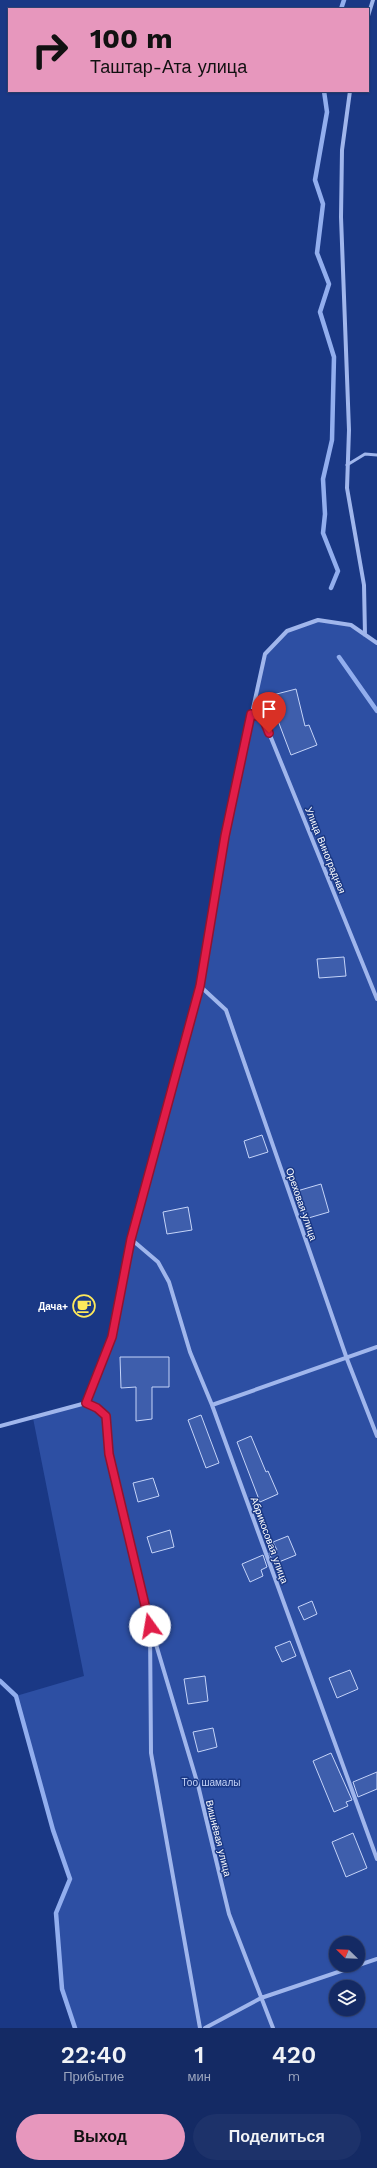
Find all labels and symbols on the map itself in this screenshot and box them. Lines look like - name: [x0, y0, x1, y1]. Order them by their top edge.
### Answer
- pin: [252, 692, 286, 733]
- street label: Улица Виноградная: [303, 805, 348, 895]
- street label: Ореховая улица: [284, 1166, 319, 1242]
- cafe icon: Дача+: [71, 1293, 97, 1319]
- place label: Дача+: [38, 1301, 68, 1312]
- street label: Абрикосовая улица: [249, 1495, 290, 1585]
- position arrow: [129, 1605, 171, 1647]
- park label: Тоо шамалы: [182, 1777, 240, 1788]
- street label: Вишнёвая улица: [204, 1799, 233, 1878]
- north arrow: [329, 1936, 365, 1972]

